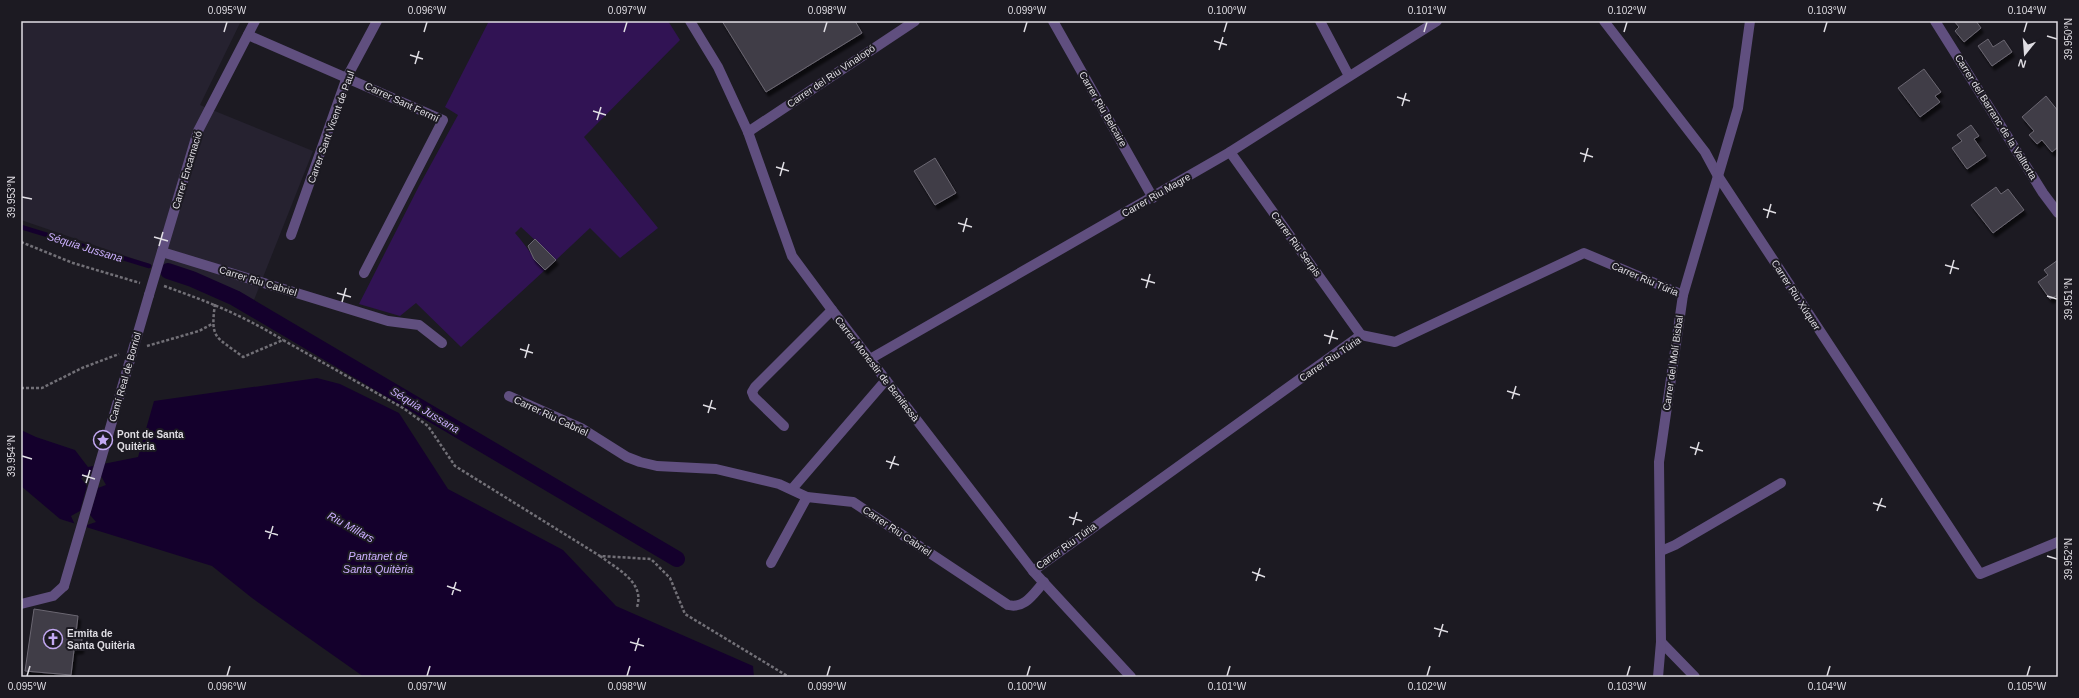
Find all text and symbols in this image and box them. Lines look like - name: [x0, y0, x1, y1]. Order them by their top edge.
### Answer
- text: 0.095°W: [208, 5, 247, 16]
- text: 0.096°W: [408, 5, 447, 16]
- text: 0.097°W: [608, 5, 647, 16]
- text: 0.098°W: [808, 5, 847, 16]
- text: 0.099°W: [1008, 5, 1047, 16]
- text: 0.100°W: [1208, 5, 1247, 16]
- text: 0.101°W: [1408, 5, 1447, 16]
- text: 0.102°W: [1608, 5, 1647, 16]
- text: 0.103°W: [1808, 5, 1847, 16]
- text: 0.104°W: [2008, 5, 2047, 16]
- text: 39.950°N: [2063, 18, 2074, 60]
- north arrow: [2005, 34, 2045, 74]
- street label: Carrer del Riu Vinalopó: [785, 42, 877, 110]
- street label: Carrer del Barranc de la Valltorta: [1953, 52, 2039, 182]
- text: N: [2016, 57, 2028, 70]
- street label: Carrer Sant Vicent de Paul: [306, 69, 356, 185]
- street label: Carrer Riu Belcaire: [1077, 69, 1129, 149]
- street label: Carrer Sant Fermí: [363, 80, 441, 124]
- street label: Carrer Encarnació: [170, 129, 204, 210]
- street label: Carrer Riu Magre: [1120, 171, 1193, 219]
- text: 39.953°N: [6, 176, 17, 218]
- street label: Carrer Riu Serpis: [1269, 210, 1323, 278]
- water label: Séquia Jussana: [46, 230, 124, 264]
- street label: Carrer Riu Xúquer: [1769, 258, 1823, 333]
- street label: Carrer Riu Túria: [1610, 260, 1680, 298]
- street label: Carrer Riu Cabriel: [218, 264, 298, 298]
- text: 39.951°N: [2063, 278, 2074, 320]
- street label: Carrer Monestir de Benifassà: [833, 314, 922, 424]
- street label: Carrer del Molí Bisbal: [1661, 315, 1685, 411]
- street label: Camí Real de Borriol: [107, 331, 143, 423]
- street label: Carrer Riu Túria: [1297, 334, 1363, 384]
- water label: Séquia Jussana: [388, 385, 462, 435]
- street label: Carrer Riu Cabriel: [512, 394, 590, 438]
- place icon: Pont de Santa Quitèria: [92, 429, 114, 451]
- place label: Pont de Santa Quitèria: [117, 429, 184, 452]
- text: 39.954°N: [6, 435, 17, 477]
- street label: Carrer Riu Cabriel: [861, 504, 933, 558]
- water label: Riu Millars: [326, 509, 377, 545]
- street label: Carrer Riu Túria: [1034, 520, 1099, 571]
- text: 39.952°N: [2063, 538, 2074, 580]
- water label: Pantanet de Santa Quitèria: [343, 550, 413, 575]
- church icon: Ermita de Santa Quitèria: [42, 628, 64, 650]
- place label: Ermita de Santa Quitèria: [67, 628, 135, 651]
- text: 0.095°W: [8, 681, 47, 692]
- text: 0.096°W: [208, 681, 247, 692]
- text: 0.097°W: [408, 681, 447, 692]
- text: 0.098°W: [608, 681, 647, 692]
- text: 0.099°W: [808, 681, 847, 692]
- text: 0.100°W: [1008, 681, 1047, 692]
- text: 0.101°W: [1208, 681, 1247, 692]
- text: 0.102°W: [1408, 681, 1447, 692]
- text: 0.103°W: [1608, 681, 1647, 692]
- text: 0.104°W: [1808, 681, 1847, 692]
- text: 0.105°W: [2008, 681, 2047, 692]

